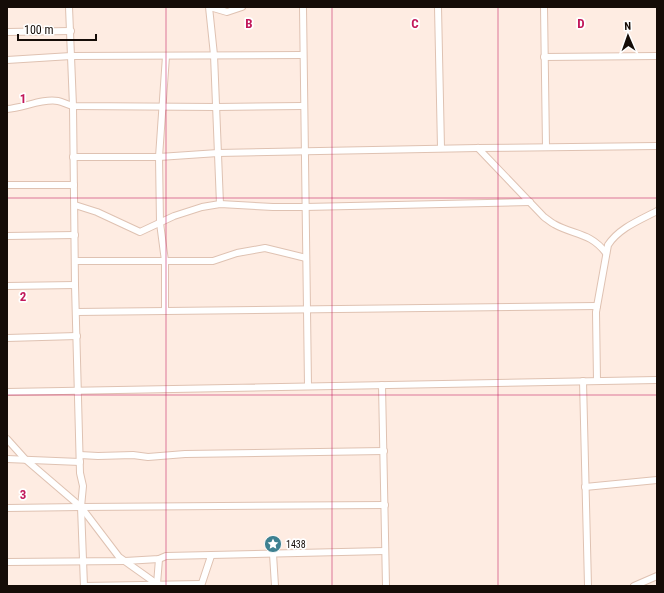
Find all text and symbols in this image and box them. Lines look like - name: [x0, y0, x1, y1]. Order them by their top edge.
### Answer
- scale bar: [18, 16, 96, 42]
- text: B: [245, 16, 253, 31]
- text: C: [411, 16, 419, 31]
- text: D: [577, 16, 585, 31]
- north arrow: [608, 16, 648, 56]
- text: N: [624, 20, 632, 33]
- text: 100 m: [24, 23, 54, 37]
- text: 1: [20, 91, 26, 106]
- text: 2: [20, 289, 27, 304]
- text: 3: [20, 487, 26, 502]
- place icon: 1438: [263, 534, 283, 554]
- place label: 1438: [286, 539, 306, 550]

